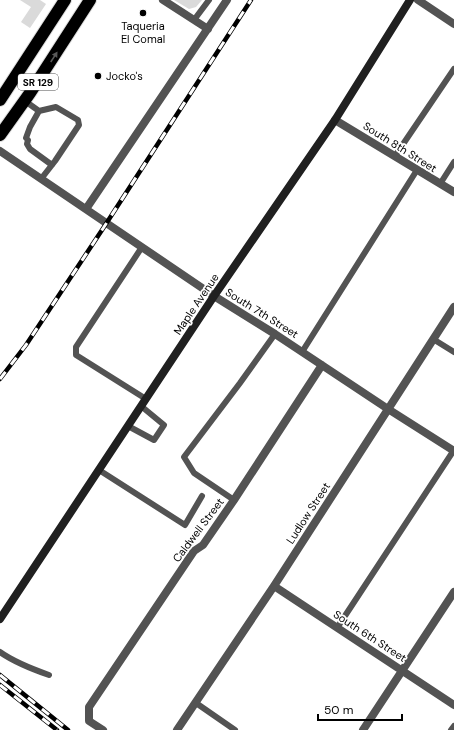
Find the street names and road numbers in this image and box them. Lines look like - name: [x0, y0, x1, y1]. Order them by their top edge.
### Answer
- road number: SR 129: [18, 74, 58, 90]
- street label: South 8th Street: [361, 119, 439, 175]
- street label: Maple Avenue: [170, 271, 222, 337]
- street label: South 7th Street: [223, 285, 301, 341]
- street label: Ludlow Street: [283, 480, 333, 546]
- street label: Caldwell Street: [169, 495, 227, 565]
- street label: South 6th Street: [331, 607, 409, 665]

